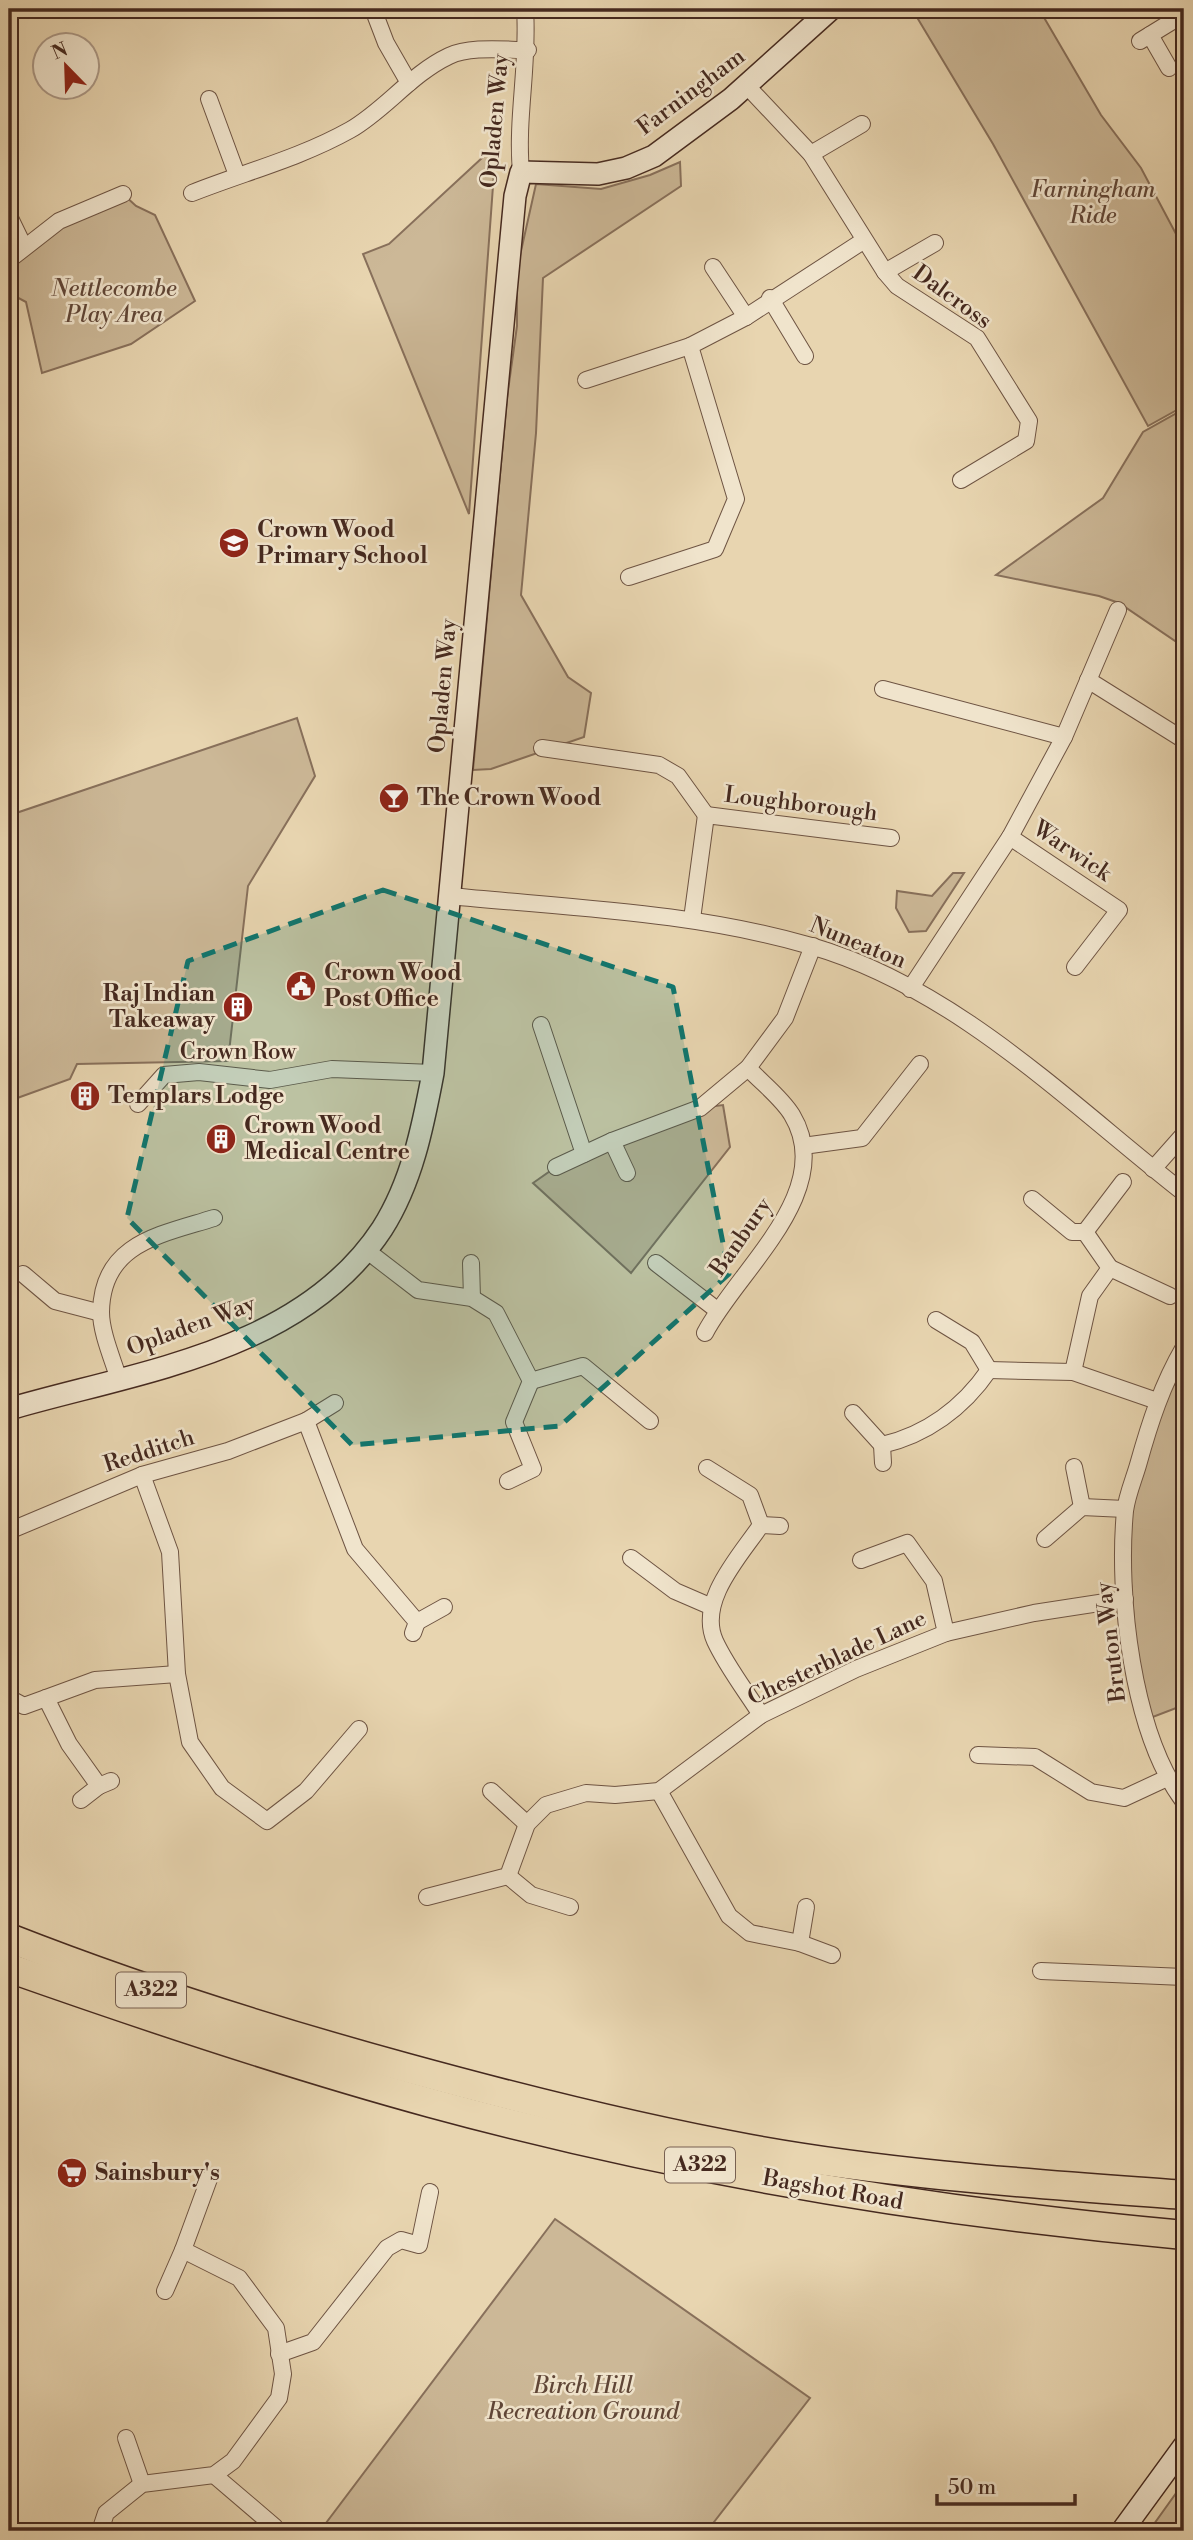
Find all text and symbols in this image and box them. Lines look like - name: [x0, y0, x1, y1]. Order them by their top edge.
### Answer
- north arrow: [32, 32, 102, 102]
- text: N: [48, 37, 71, 65]
- street label: Farningham: [631, 42, 751, 142]
- street label: Opladen Way: [475, 52, 515, 189]
- park label: Farningham Ride: [1031, 176, 1156, 230]
- street label: Dalcross: [907, 259, 997, 335]
- park label: Nettlecombe Play Area: [50, 275, 177, 329]
- place label: Crown Wood Primary School: [257, 516, 428, 570]
- school or university icon: Crown Wood Primary School: [217, 526, 251, 560]
- street label: Opladen Way: [423, 617, 463, 754]
- bar icon: The Crown Wood: [377, 781, 411, 815]
- street label: Loughborough: [723, 781, 880, 827]
- place label: The Crown Wood: [417, 784, 602, 812]
- street label: Warwick: [1027, 814, 1117, 888]
- street label: Nuneaton: [806, 911, 911, 975]
- place label: Crown Wood Post Office: [324, 959, 462, 1013]
- public building icon: Crown Wood Post Office: [284, 969, 318, 1003]
- place label: Raj Indian Takeaway: [103, 980, 215, 1034]
- building icon: Raj Indian Takeaway: [221, 990, 255, 1024]
- street label: Crown Row: [180, 1038, 297, 1066]
- building icon: Templars Lodge: [68, 1079, 102, 1113]
- place label: Templars Lodge: [108, 1082, 284, 1110]
- place label: Crown Wood Medical Centre: [244, 1112, 410, 1166]
- building icon: Crown Wood Medical Centre: [204, 1122, 238, 1156]
- street label: Banbury: [703, 1192, 779, 1283]
- street label: Opladen Way: [123, 1289, 260, 1362]
- street label: Redditch: [100, 1423, 198, 1479]
- street label: Bruton Way: [1090, 1579, 1132, 1705]
- street label: Chesterblade Lane: [743, 1604, 931, 1712]
- road number: A322: [116, 1972, 186, 2008]
- road number: A322: [665, 2148, 735, 2182]
- supermarket icon: Sainsbury's: [55, 2156, 89, 2190]
- place label: Sainsbury's: [95, 2159, 220, 2187]
- street label: Bagshot Road: [759, 2164, 906, 2216]
- park label: Birch Hill Recreation Ground: [486, 2372, 680, 2426]
- scale bar: [937, 2463, 1076, 2507]
- text: 50 m: [948, 2475, 996, 2501]

